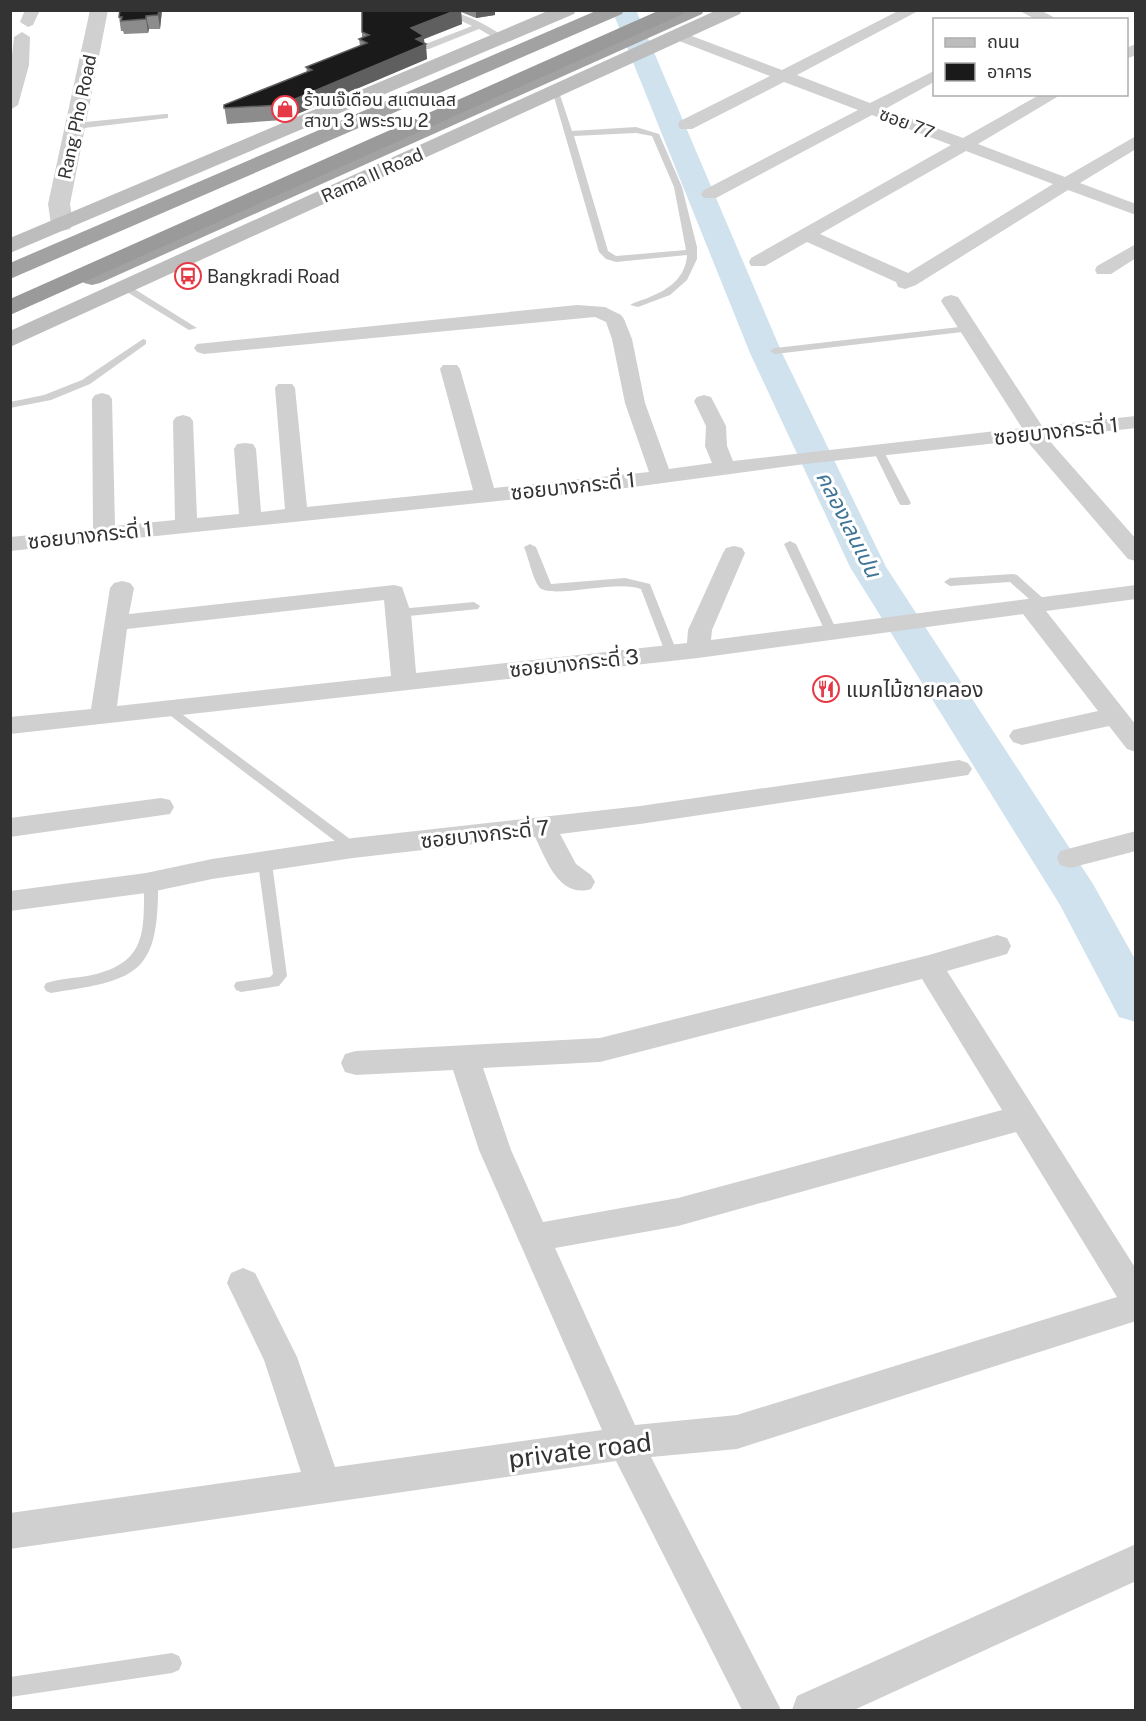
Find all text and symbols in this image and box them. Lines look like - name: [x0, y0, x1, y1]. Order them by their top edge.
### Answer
- legend: [933, 18, 1128, 96]
- text: ถนน: [987, 31, 1020, 52]
- street label: Rang Pho Road: [54, 53, 100, 181]
- text: อาคาร: [987, 61, 1032, 82]
- place label: ร้านเจ๊เดือน สแตนเลส สาขา 3 พระราม 2: [304, 89, 456, 131]
- shop icon: ร้านเจ๊เดือน สแตนเลส สาขา 3 พระราม 2: [270, 94, 300, 124]
- street label: ซอย 77: [877, 103, 937, 143]
- street label: Rama II Road: [318, 143, 426, 207]
- bus stop icon: Bangkradi Road: [173, 261, 203, 291]
- place label: Bangkradi Road: [207, 266, 340, 287]
- street label: ซอยบางกระดี่ 1: [992, 410, 1120, 450]
- street label: ซอยบางกระดี่ 1: [509, 465, 637, 505]
- water label: คลองเลนเปน: [811, 466, 888, 583]
- street label: ซอยบางกระดี่ 1: [26, 514, 154, 554]
- street label: ซอยบางกระดี่ 3: [508, 642, 640, 682]
- restaurant icon: แมกไม้ชายคลอง: [811, 674, 841, 704]
- place label: แมกไม้ชายคลอง: [846, 677, 983, 702]
- street label: ซอยบางกระดี่ 7: [419, 813, 551, 853]
- street label: private road: [507, 1426, 653, 1474]

